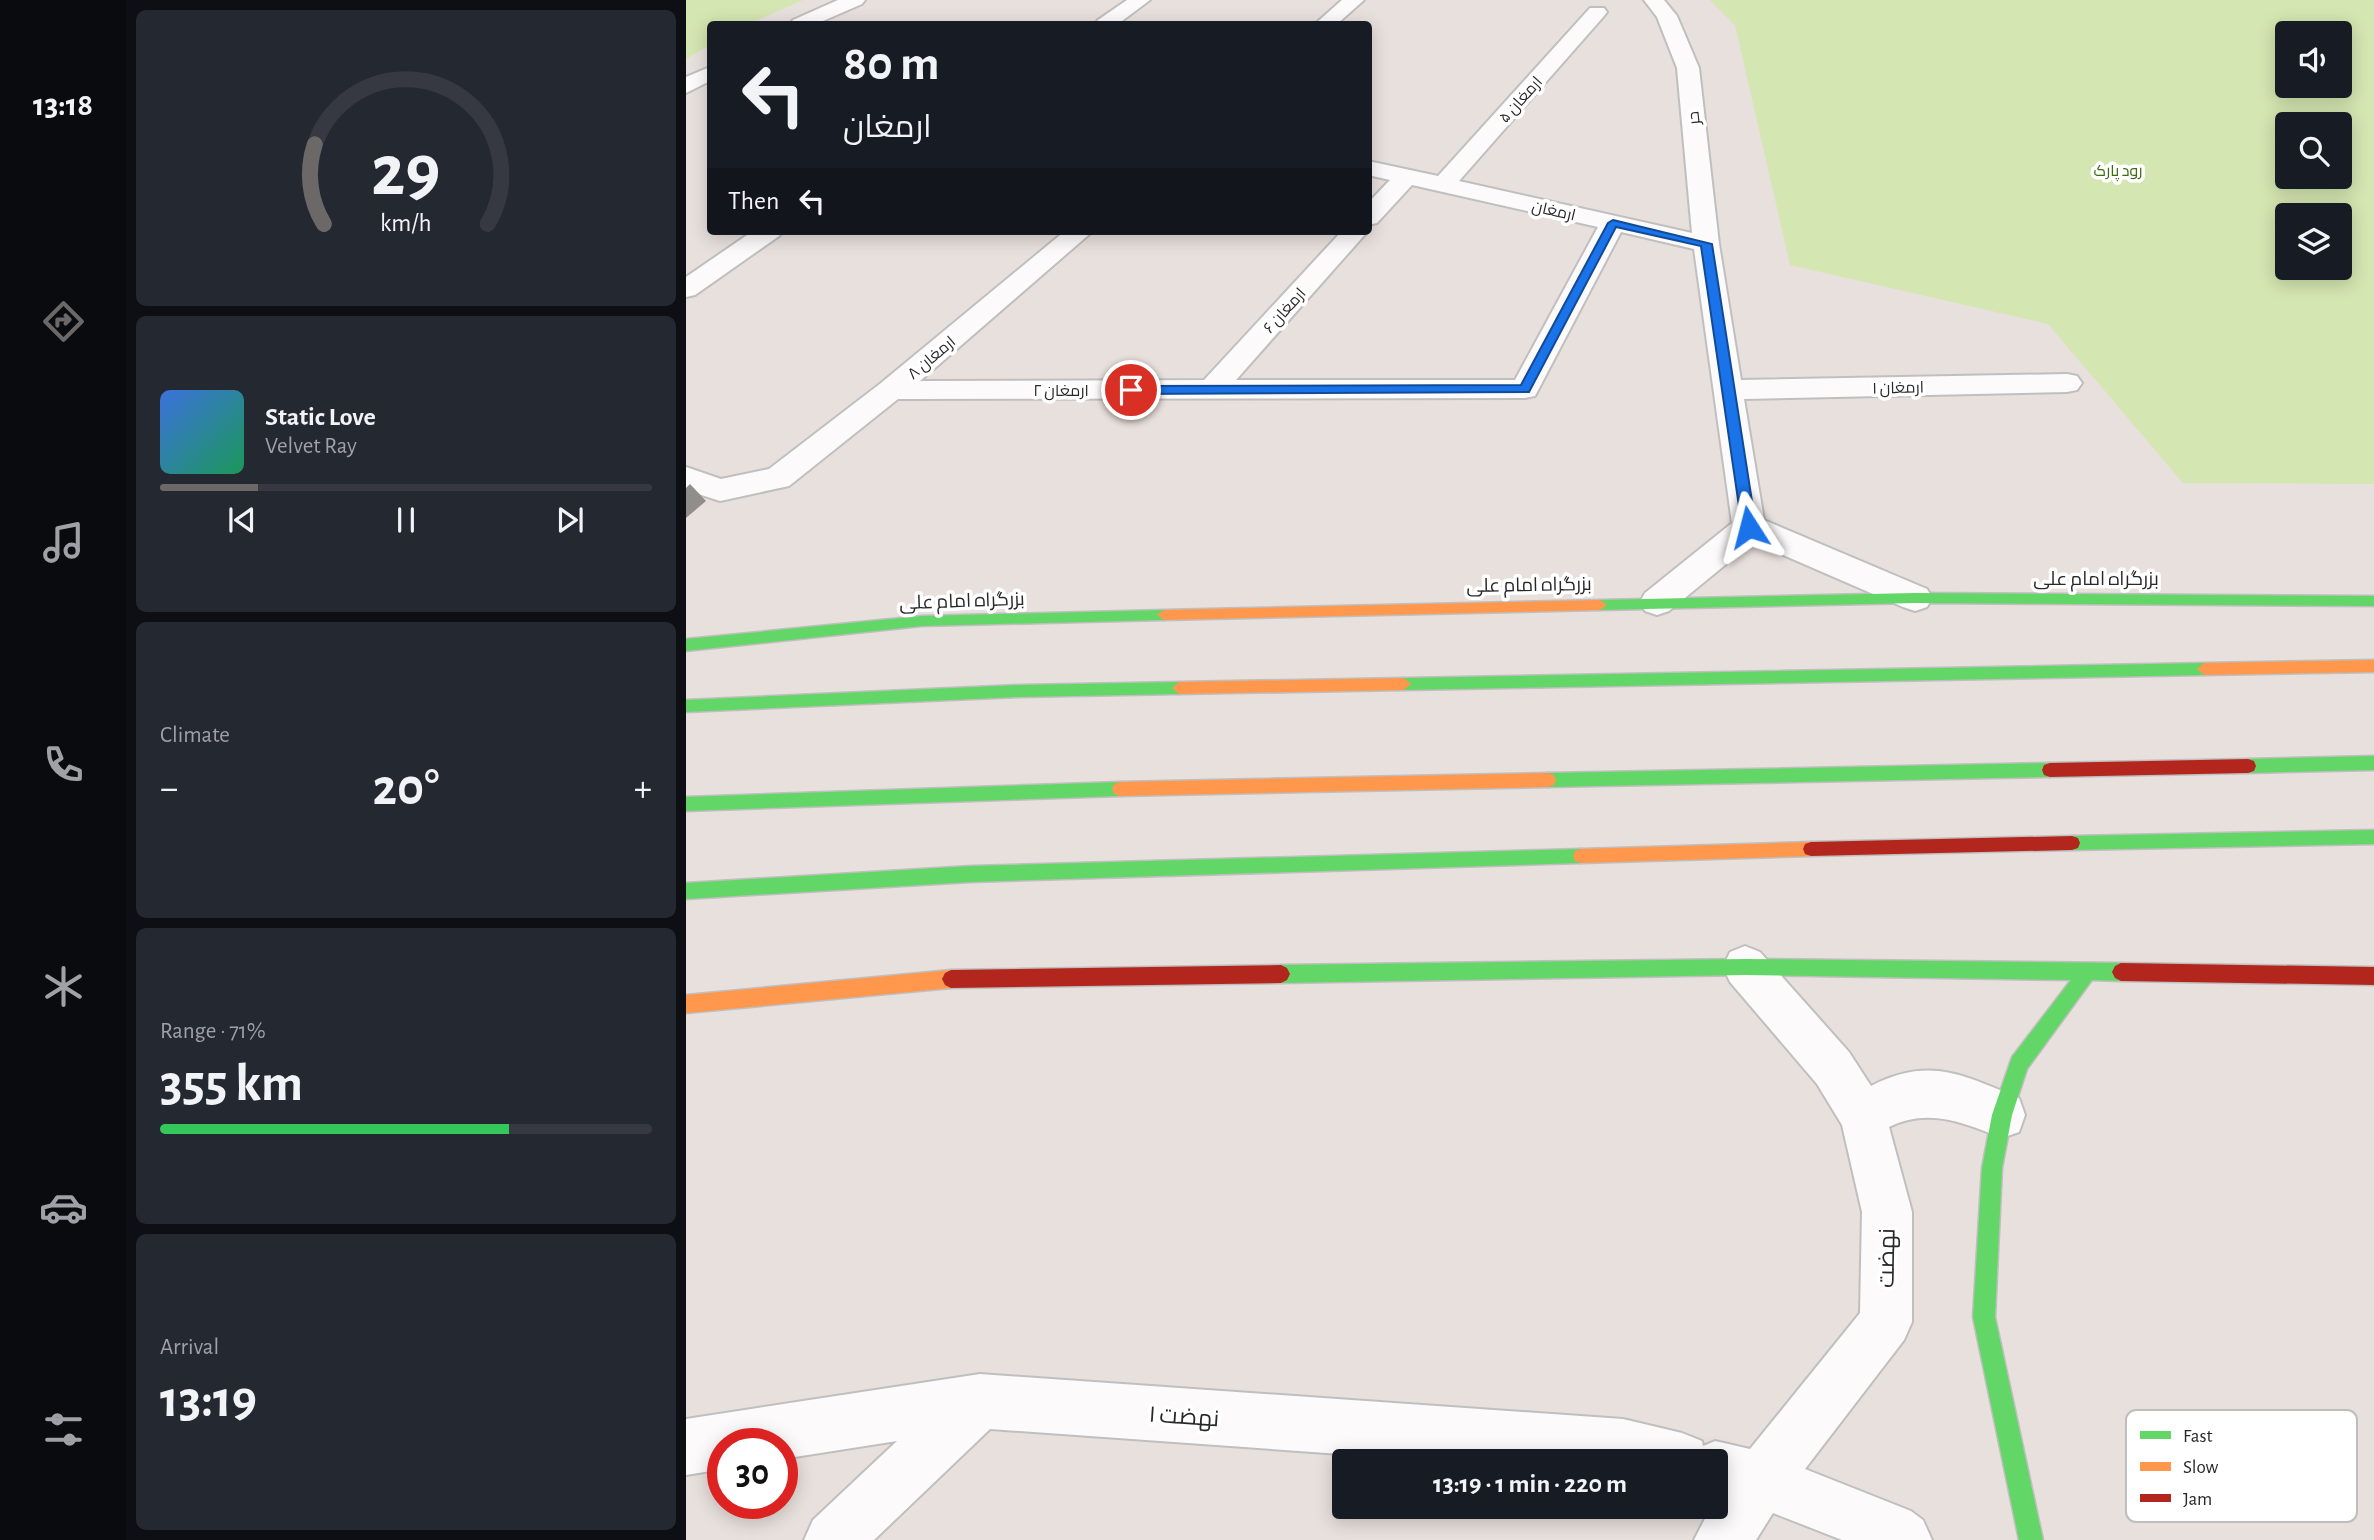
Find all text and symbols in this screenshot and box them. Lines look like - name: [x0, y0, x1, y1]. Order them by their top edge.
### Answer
- map controls: [2275, 21, 2352, 280]
- button: sound: [2275, 21, 2352, 98]
- text: 80 m: [843, 40, 940, 89]
- icon: left: [728, 49, 819, 140]
- street label: ارمغان ۵: [1496, 74, 1547, 127]
- text: 13:18: [33, 89, 93, 121]
- street label: حر: [1685, 110, 1704, 127]
- text: ارمغان: [843, 111, 932, 143]
- button: search: [2275, 112, 2352, 189]
- text: 29: [371, 136, 441, 209]
- park label: رود پارک: [2093, 163, 2143, 182]
- icon: left: [793, 182, 831, 220]
- text: Then: [728, 188, 779, 214]
- street label: ارمغان: [1530, 198, 1577, 226]
- button: layers: [2275, 203, 2352, 280]
- text: km/h: [380, 211, 432, 236]
- street label: ارمغان ۶: [1261, 285, 1310, 338]
- icon: directions: [39, 297, 88, 346]
- street label: ارمغان ۸: [905, 333, 960, 384]
- pin: [1101, 360, 1161, 420]
- icon: arrive: [1112, 371, 1150, 409]
- street label: ارمغان ۱: [1872, 380, 1924, 398]
- street label: ارمغان ۲: [1033, 383, 1089, 401]
- text: Static Love: [265, 404, 376, 430]
- text: Velvet Ray: [265, 435, 357, 458]
- position arrow: [1712, 490, 1786, 564]
- icon: previous: [223, 501, 261, 539]
- icon: pause: [387, 501, 425, 539]
- icon: next: [551, 501, 589, 539]
- icon: music: [39, 518, 88, 567]
- street label: بزرگراه امام علی: [2033, 569, 2159, 592]
- street label: بزرگراه امام علی: [1466, 574, 1592, 599]
- street label: بزرگراه امام علی: [899, 589, 1025, 616]
- text: Climate: [160, 724, 230, 747]
- icon: phone: [39, 740, 88, 789]
- text: 20°: [373, 762, 439, 814]
- text: −: [160, 770, 178, 808]
- text: +: [634, 770, 652, 808]
- icon: climate: [39, 962, 88, 1011]
- text: Range · 71%: [160, 1020, 266, 1043]
- text: 355 km: [160, 1058, 303, 1110]
- icon: car: [39, 1183, 88, 1232]
- street label: نهضت: [1875, 1228, 1901, 1288]
- text: Arrival: [160, 1336, 219, 1359]
- text: 13:19: [160, 1374, 257, 1426]
- street label: نهضت ۱: [1148, 1404, 1220, 1432]
- icon: filters: [39, 1405, 88, 1454]
- legend: [2126, 1410, 2357, 1522]
- text: Fast: [2183, 1427, 2213, 1446]
- speed limit sign: 30: [707, 1428, 798, 1519]
- text: Slow: [2183, 1458, 2219, 1477]
- text: 13:19 · 1 min · 220 m: [1433, 1471, 1627, 1497]
- text: Jam: [2183, 1490, 2212, 1509]

